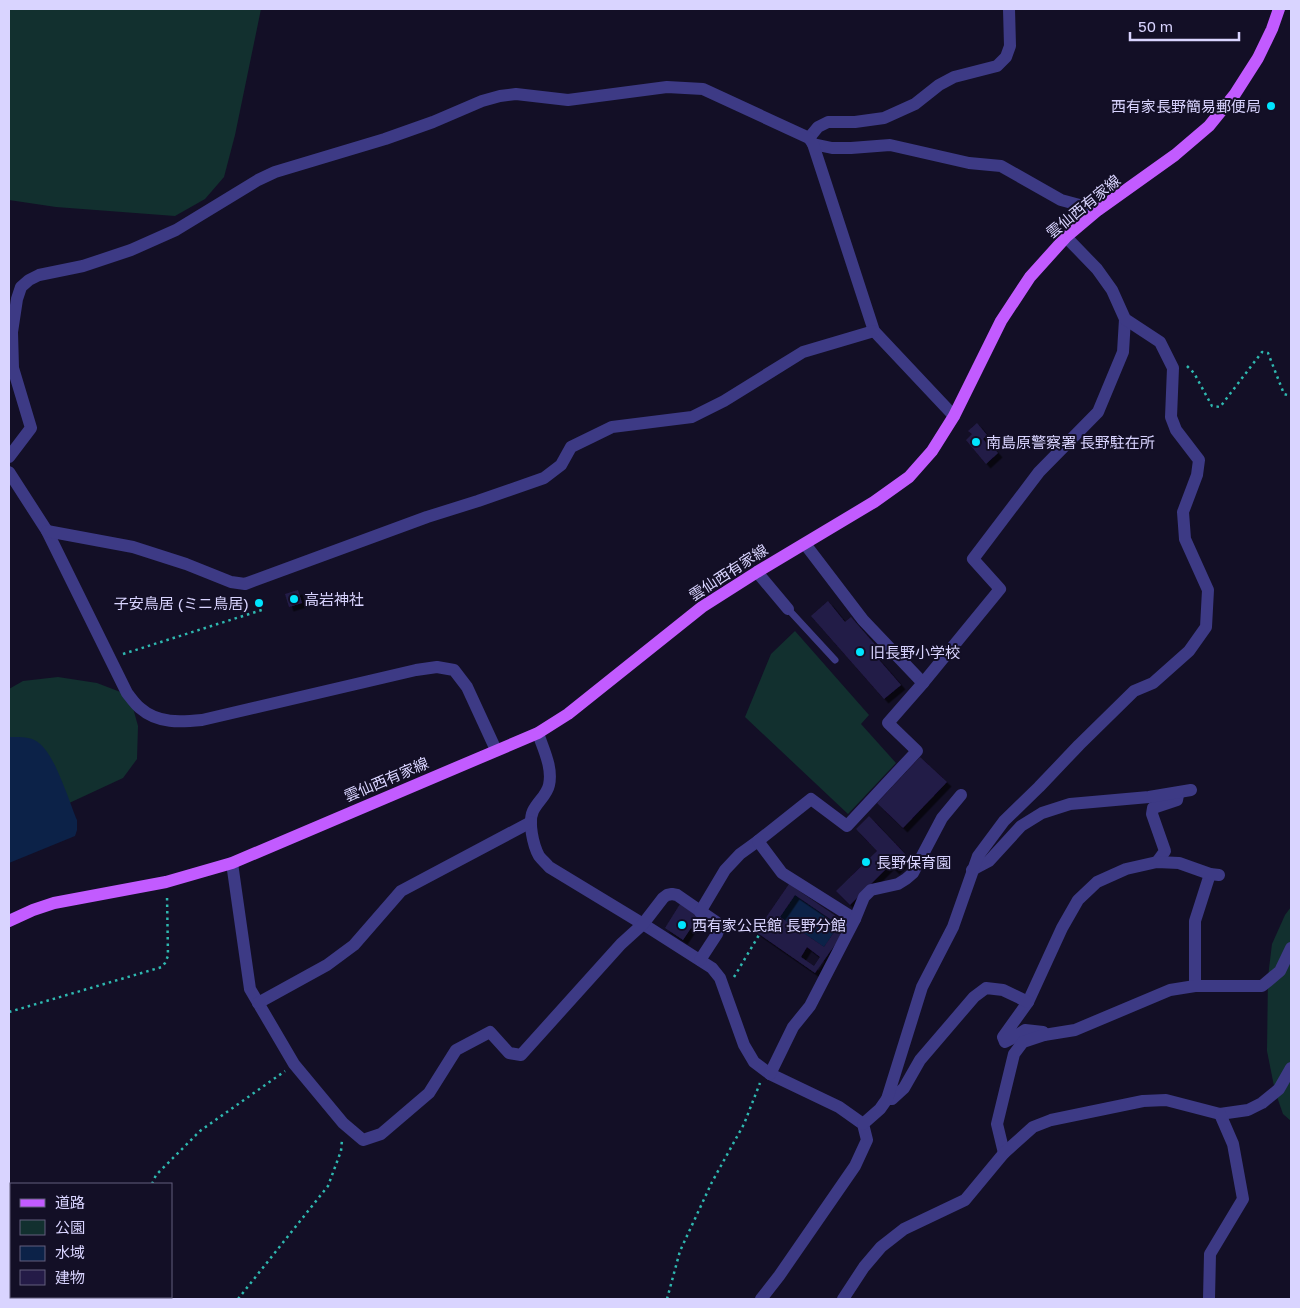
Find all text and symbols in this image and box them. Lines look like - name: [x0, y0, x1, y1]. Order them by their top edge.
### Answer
- scale bar: [1130, 10, 1239, 42]
- text: 50 m: [1138, 17, 1173, 35]
- place label: 西有家長野簡易郵便局: [1111, 97, 1261, 115]
- marker: 西有家長野簡易郵便局: [1265, 100, 1277, 112]
- street label: 雲仙西有家線: [1042, 171, 1124, 241]
- place label: 南島原警察署 長野駐在所: [986, 433, 1155, 451]
- marker: 南島原警察署 長野駐在所: [970, 436, 982, 448]
- street label: 雲仙西有家線: [685, 540, 771, 604]
- place label: 高岩神社: [304, 590, 364, 608]
- marker: 高岩神社: [288, 593, 300, 605]
- place label: 子安鳥居 (ミニ鳥居): [114, 594, 249, 612]
- marker: 子安鳥居 (ミニ鳥居): [253, 597, 265, 609]
- place label: 旧長野小学校: [870, 643, 960, 661]
- marker: 旧長野小学校: [854, 646, 866, 658]
- street label: 雲仙西有家線: [341, 753, 431, 805]
- place label: 長野保育園: [876, 853, 951, 871]
- marker: 長野保育園: [860, 856, 872, 868]
- place label: 西有家公民館 長野分館: [692, 916, 846, 934]
- marker: 西有家公民館 長野分館: [676, 919, 688, 931]
- legend: [10, 1183, 172, 1298]
- text: 道路: [55, 1193, 85, 1211]
- text: 公園: [55, 1218, 85, 1236]
- text: 水域: [55, 1243, 85, 1261]
- text: 建物: [55, 1268, 85, 1286]

